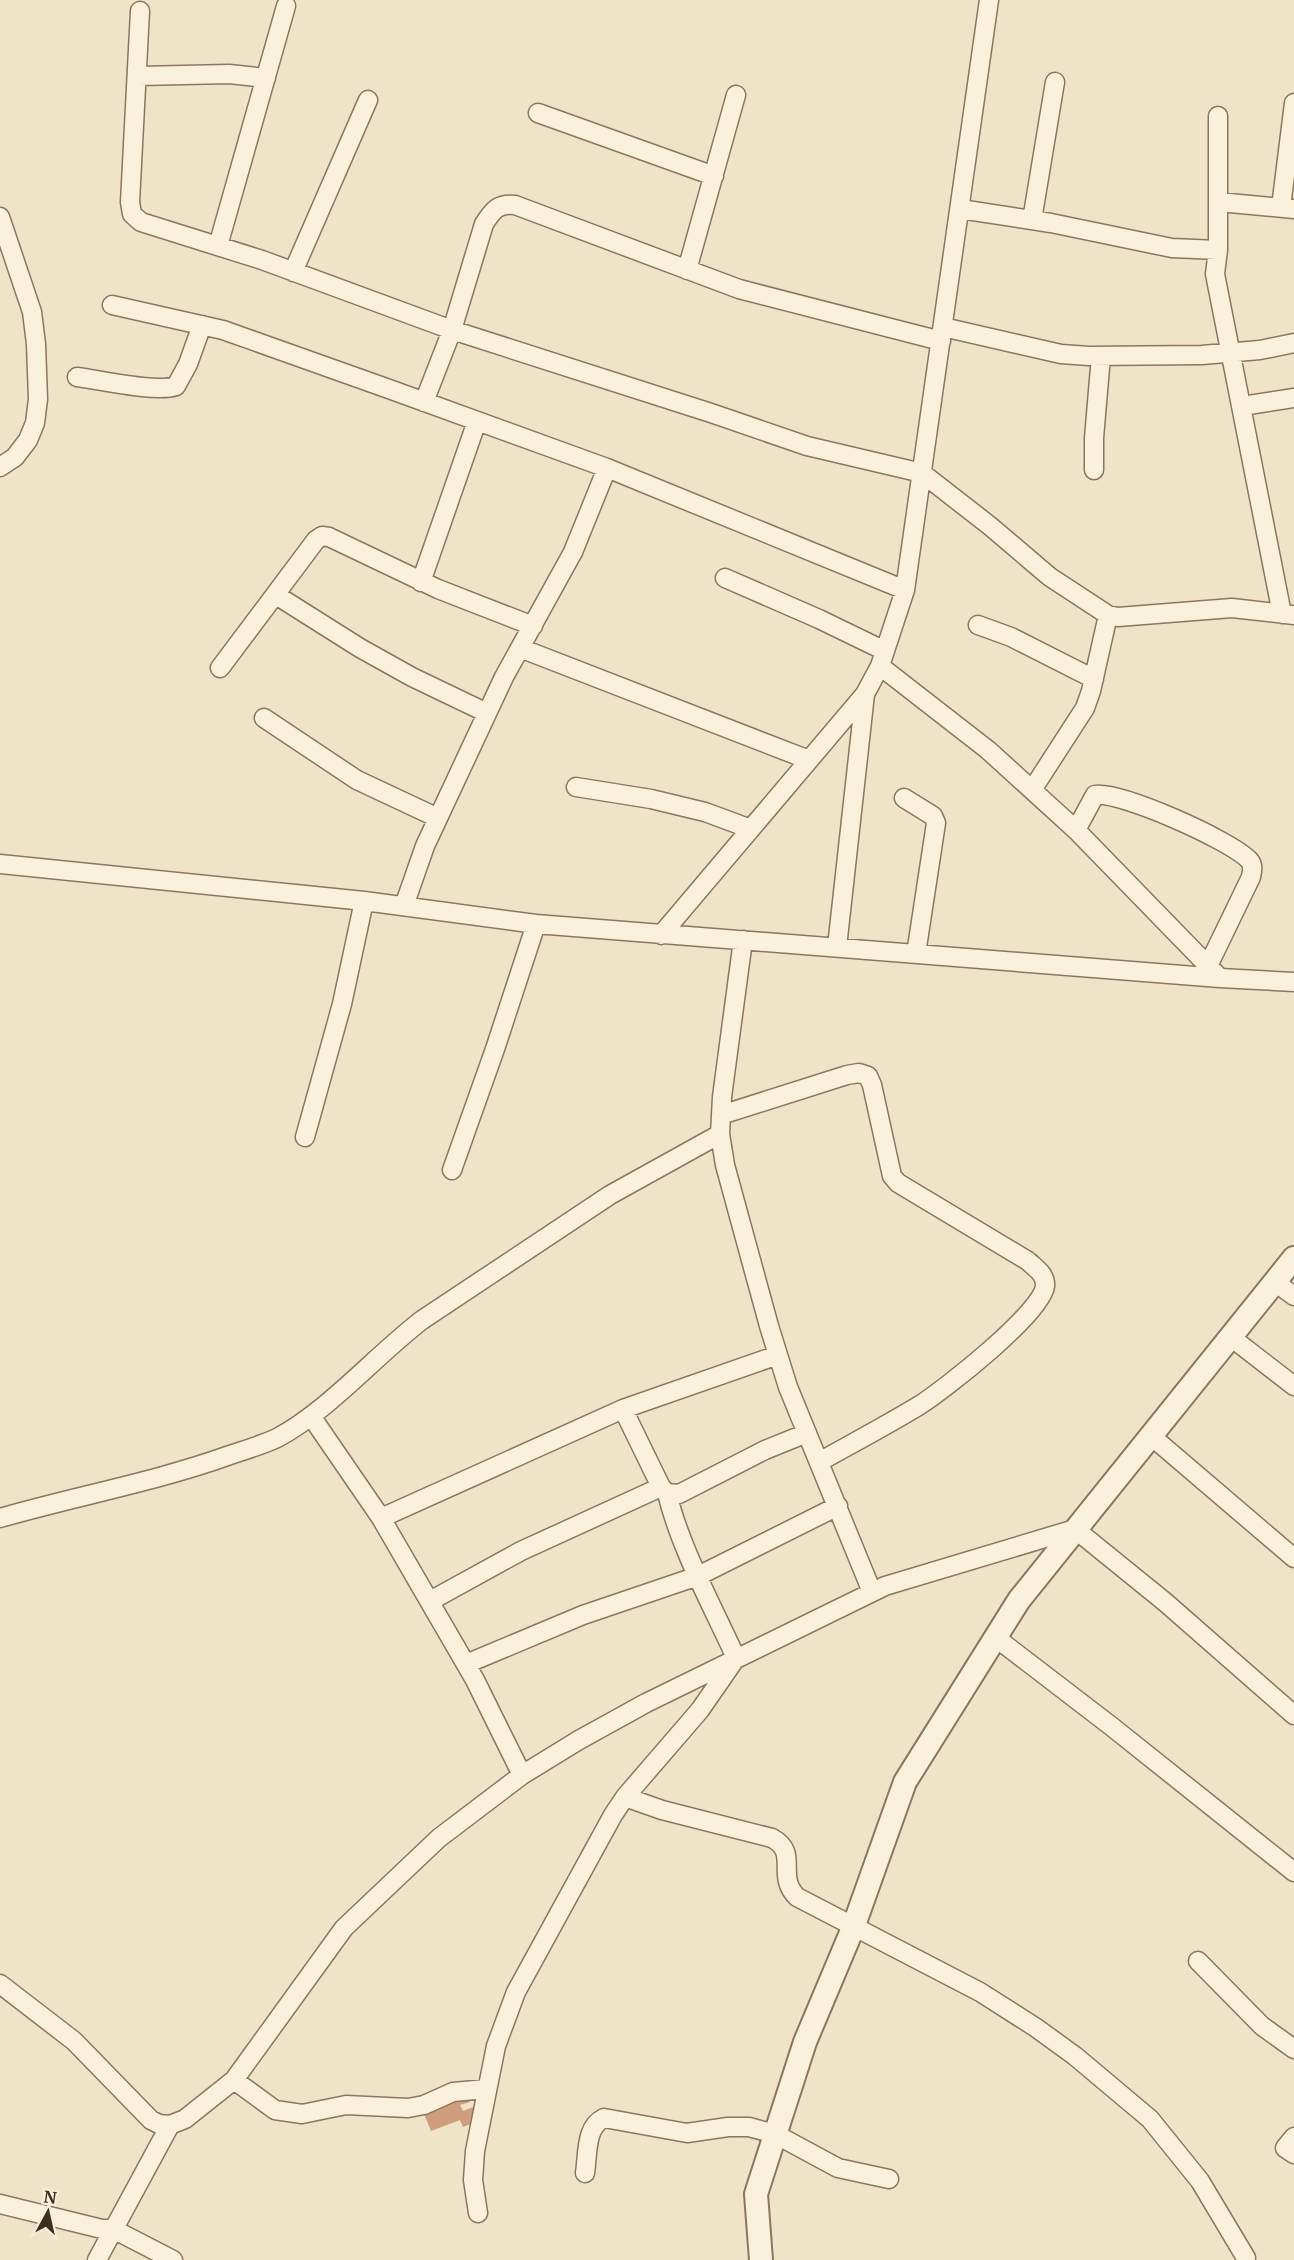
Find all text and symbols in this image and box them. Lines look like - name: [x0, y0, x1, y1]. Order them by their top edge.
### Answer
- north arrow: [18, 2182, 78, 2242]
- text: N: [42, 2186, 58, 2208]

